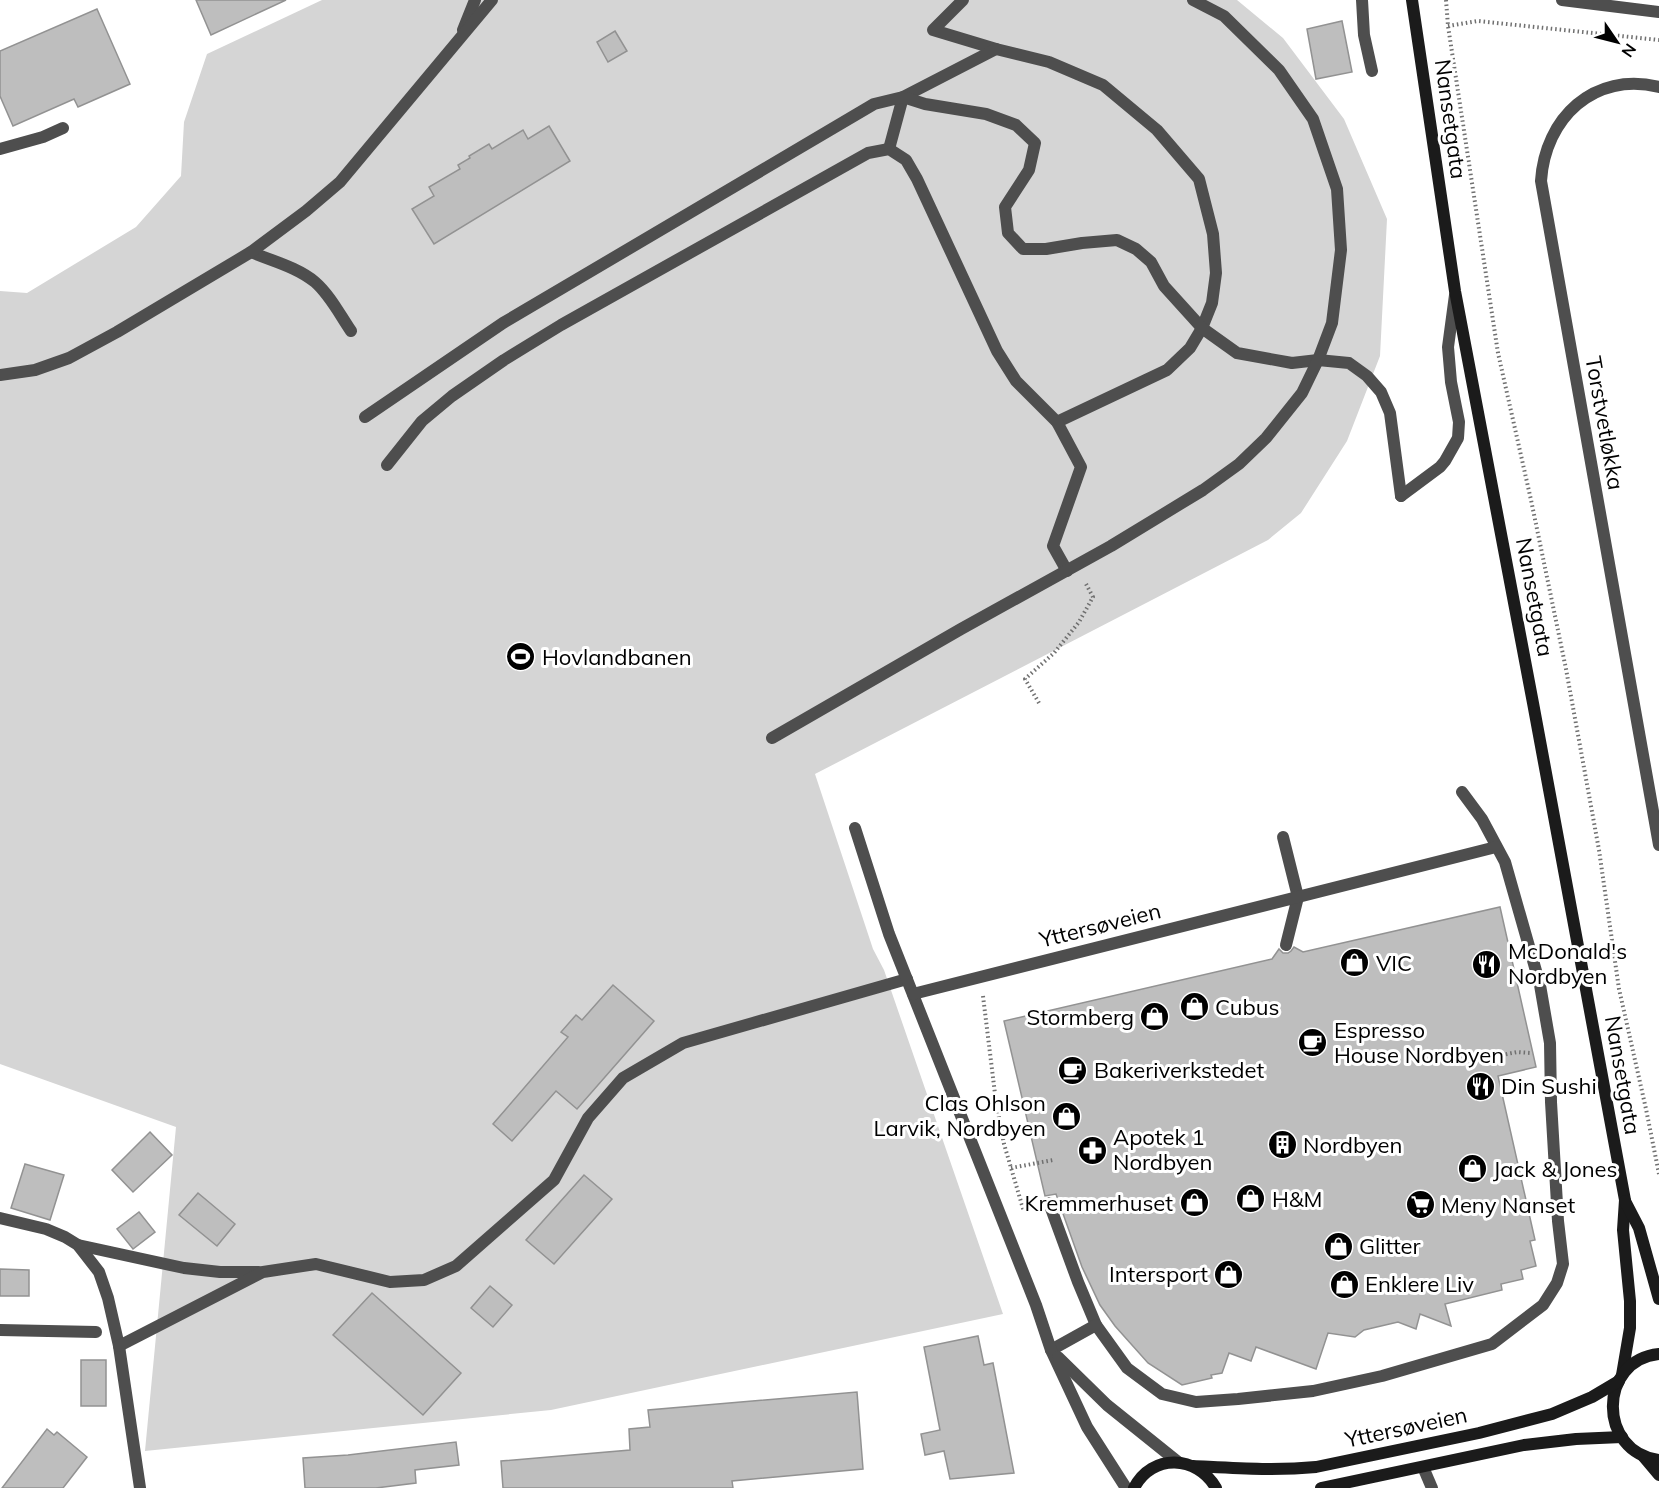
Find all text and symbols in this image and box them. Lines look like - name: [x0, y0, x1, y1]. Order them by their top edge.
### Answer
- north arrow: [1587, 12, 1647, 72]
- text: N: [1618, 40, 1641, 61]
- street label: Nansetgata: [1429, 57, 1473, 181]
- street label: Torstvetløkka: [1579, 354, 1631, 492]
- street label: Nansetgata: [1510, 535, 1560, 659]
- sports icon: Hovlandbanen: [505, 641, 537, 673]
- place label: Hovlandbanen: [542, 643, 692, 671]
- street label: Yttersøveien: [1035, 896, 1164, 954]
- place label: McDonald's Nordbyen: [1508, 937, 1627, 990]
- shop icon: VIC: [1339, 947, 1371, 979]
- restaurant icon: McDonald's Nordbyen: [1471, 948, 1503, 980]
- place label: VIC: [1376, 949, 1412, 977]
- shop icon: Cubus: [1178, 991, 1210, 1023]
- place label: Cubus: [1215, 993, 1279, 1021]
- shop icon: Stormberg: [1139, 1001, 1171, 1033]
- place label: Stormberg: [1027, 1003, 1134, 1031]
- street label: Nansetgata: [1599, 1013, 1647, 1137]
- place label: Espresso House Nordbyen: [1334, 1016, 1504, 1069]
- cafe icon: Espresso House Nordbyen: [1297, 1027, 1329, 1059]
- cafe icon: Bakeriverkstedet: [1057, 1054, 1089, 1086]
- place label: Bakeriverkstedet: [1094, 1056, 1265, 1084]
- restaurant icon: Din Sushi: [1464, 1070, 1496, 1102]
- place label: Din Sushi: [1501, 1072, 1597, 1100]
- place label: Clas Ohlson Larvik, Nordbyen: [873, 1089, 1046, 1142]
- shop icon: Clas Ohlson Larvik, Nordbyen: [1051, 1100, 1083, 1132]
- place label: Apotek 1 Nordbyen: [1113, 1123, 1212, 1176]
- building icon: Nordbyen: [1266, 1129, 1298, 1161]
- place label: Nordbyen: [1303, 1131, 1402, 1159]
- pharmacy icon: Apotek 1 Nordbyen: [1076, 1134, 1108, 1166]
- shop icon: Jack & Jones: [1456, 1153, 1488, 1185]
- place label: Jack & Jones: [1493, 1155, 1617, 1183]
- shop icon: H&M: [1235, 1183, 1267, 1215]
- place label: H&M: [1272, 1185, 1323, 1213]
- shop icon: Kremmerhuset: [1178, 1187, 1210, 1219]
- place label: Kremmerhuset: [1024, 1189, 1173, 1217]
- supermarket icon: Meny Nanset: [1404, 1189, 1436, 1221]
- place label: Meny Nanset: [1441, 1191, 1575, 1219]
- shop icon: Glitter: [1322, 1230, 1354, 1262]
- place label: Glitter: [1359, 1232, 1421, 1260]
- shop icon: Intersport: [1213, 1258, 1245, 1290]
- place label: Intersport: [1109, 1260, 1208, 1288]
- shop icon: Enklere Liv: [1328, 1268, 1360, 1300]
- place label: Enklere Liv: [1365, 1270, 1474, 1298]
- street label: Yttersøveien: [1341, 1400, 1470, 1454]

